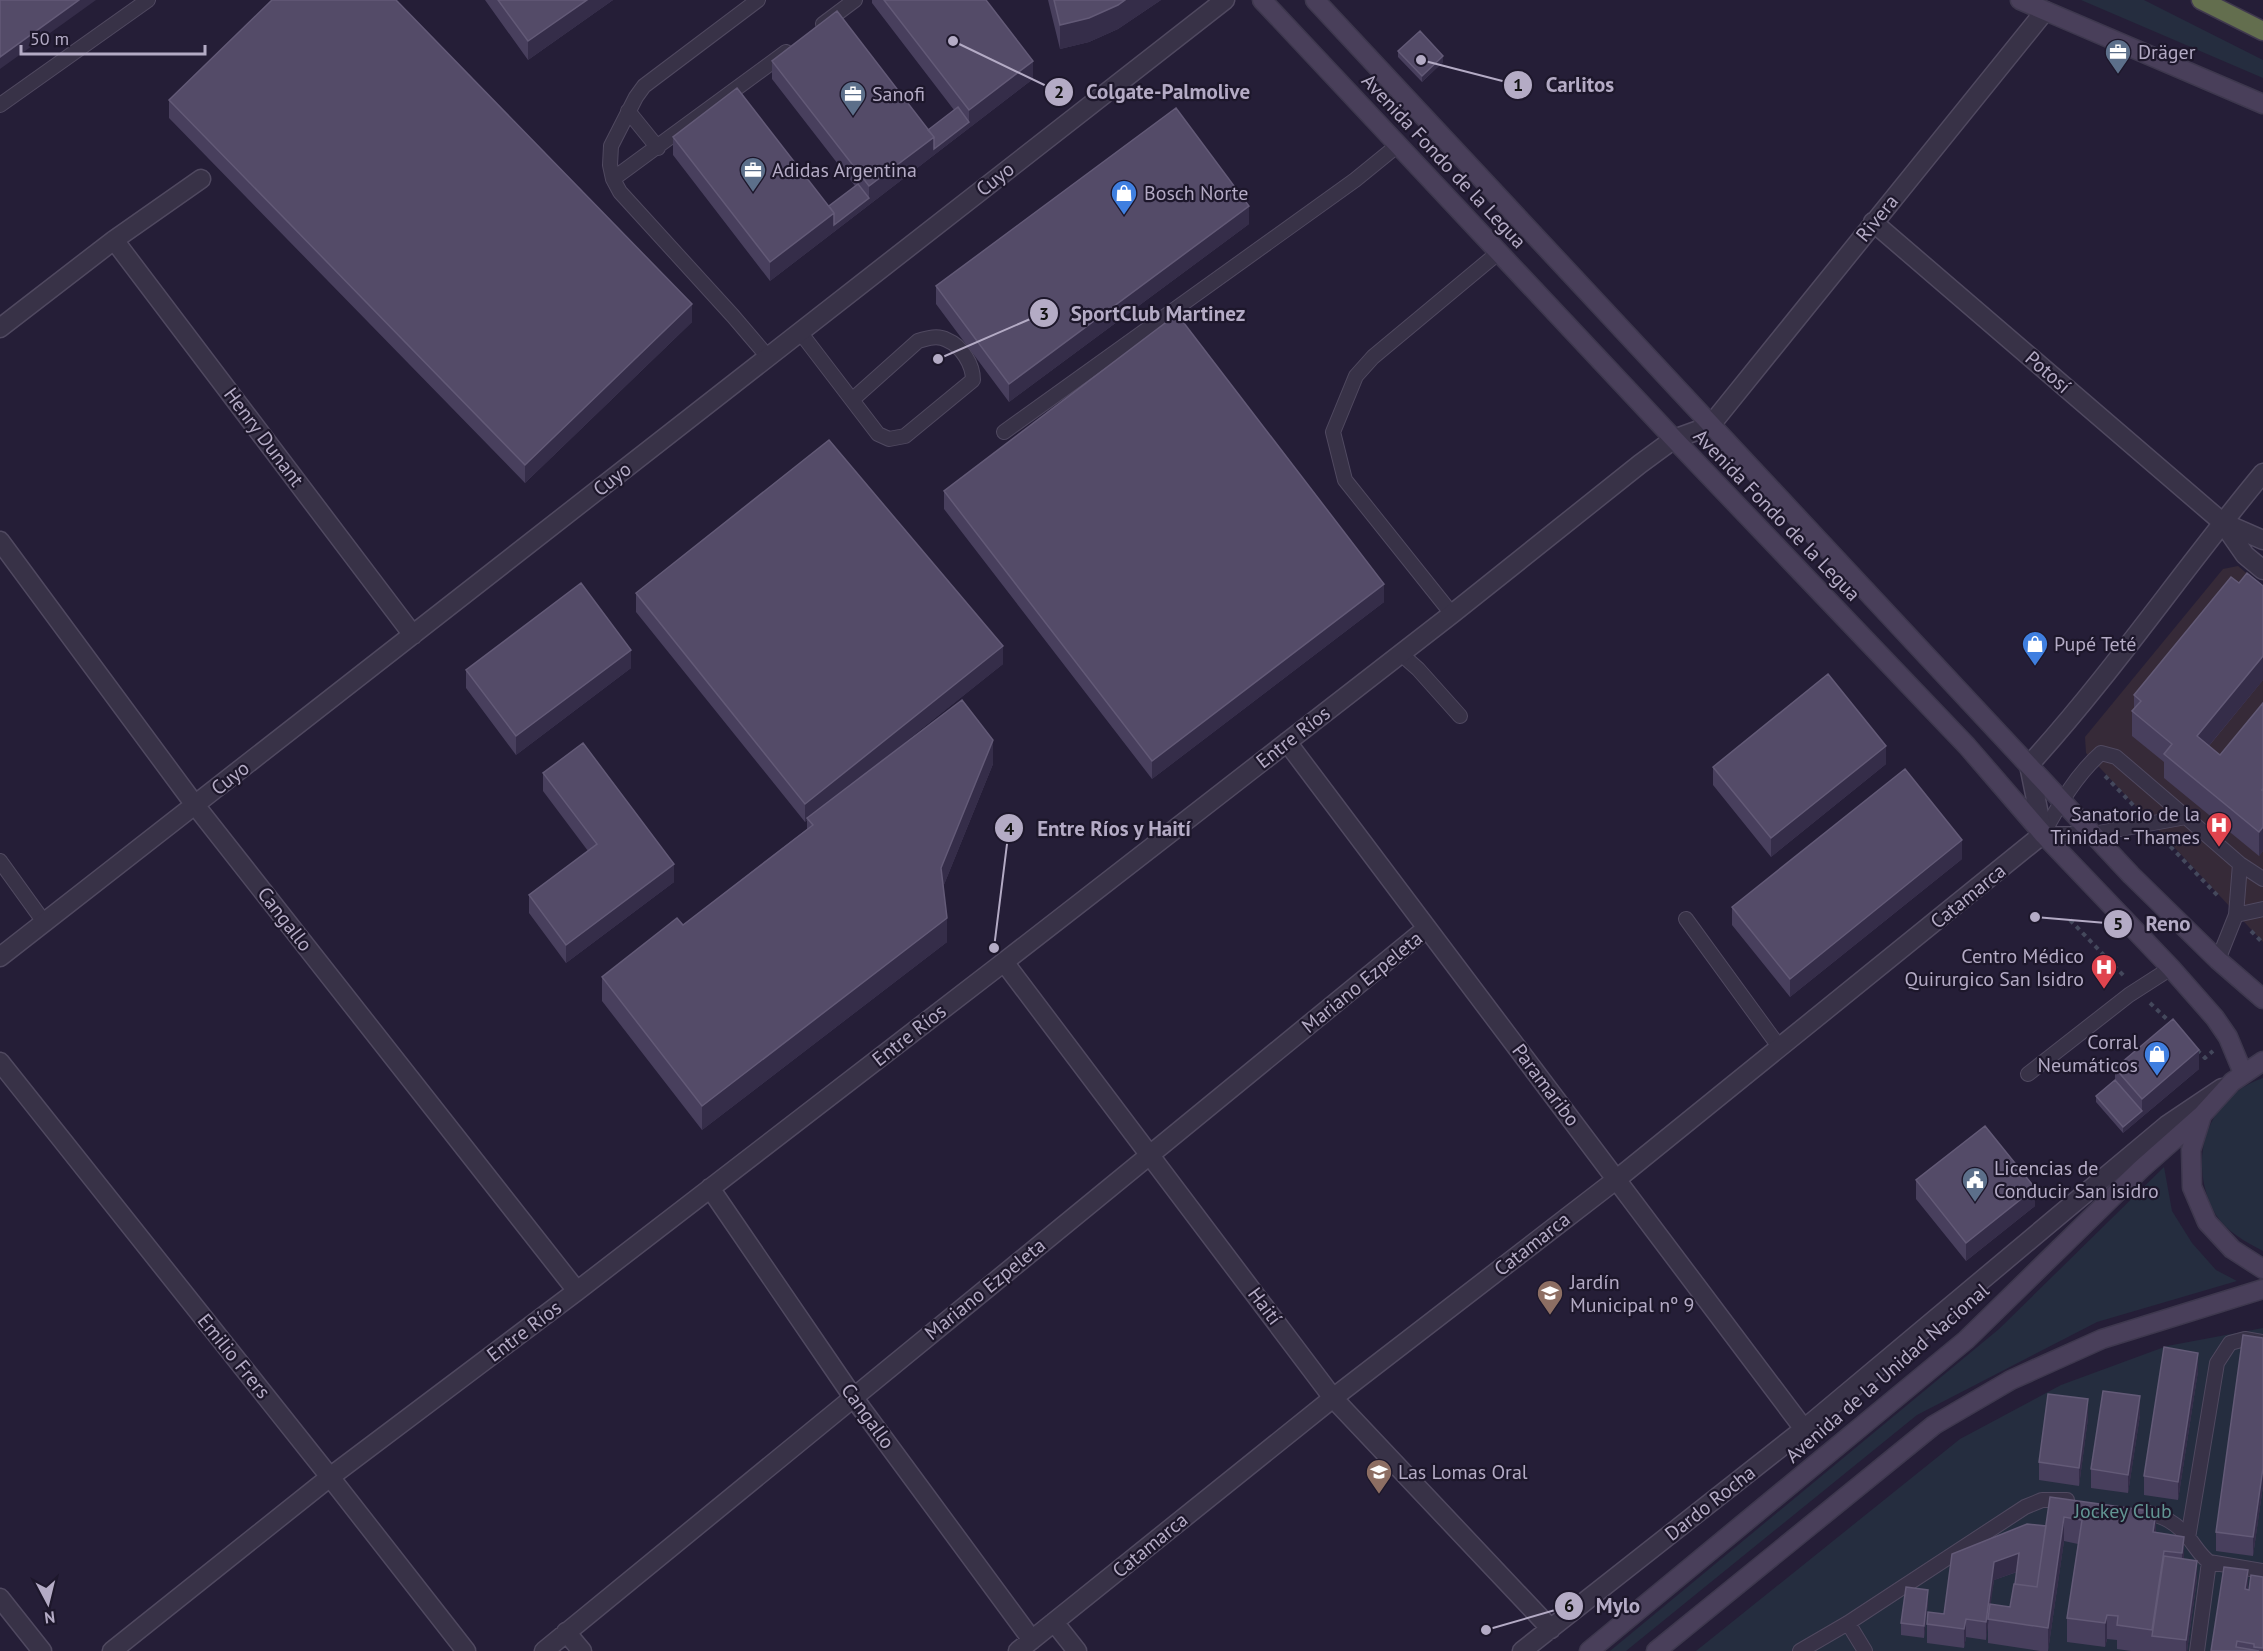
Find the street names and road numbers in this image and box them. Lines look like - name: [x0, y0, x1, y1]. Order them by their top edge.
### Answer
- street label: Avenida Fondo de la Legua: [1356, 68, 1532, 254]
- street label: Cuyo: [971, 156, 1019, 202]
- street label: Rivera: [1850, 189, 1904, 247]
- street label: Potosí: [2020, 345, 2076, 399]
- street label: Henry Dunant: [218, 382, 310, 492]
- street label: Avenida Fondo de la Legua: [1688, 423, 1866, 607]
- street label: Cuyo: [588, 456, 636, 502]
- street label: Entre Ríos: [1251, 700, 1335, 774]
- street label: Cuyo: [206, 755, 254, 801]
- street label: Catamarca: [1925, 858, 2011, 934]
- street label: Cangallo: [252, 881, 318, 957]
- street label: Mariano Ezpeleta: [1296, 925, 1428, 1039]
- street label: Entre Ríos: [867, 998, 951, 1072]
- street label: Paramaribo: [1506, 1038, 1586, 1132]
- street label: Catamarca: [1489, 1206, 1575, 1282]
- street label: Mariano Ezpeleta: [919, 1232, 1051, 1346]
- street label: Avenida de la Unidad Nacional: [1780, 1277, 1994, 1469]
- street label: Haití: [1242, 1282, 1288, 1330]
- street label: Entre Ríos: [481, 1294, 567, 1368]
- street label: Emilio Frers: [192, 1308, 276, 1404]
- street label: Cangallo: [835, 1378, 901, 1454]
- street label: Dardo Rocha: [1659, 1459, 1761, 1547]
- street label: Catamarca: [1107, 1507, 1193, 1583]

